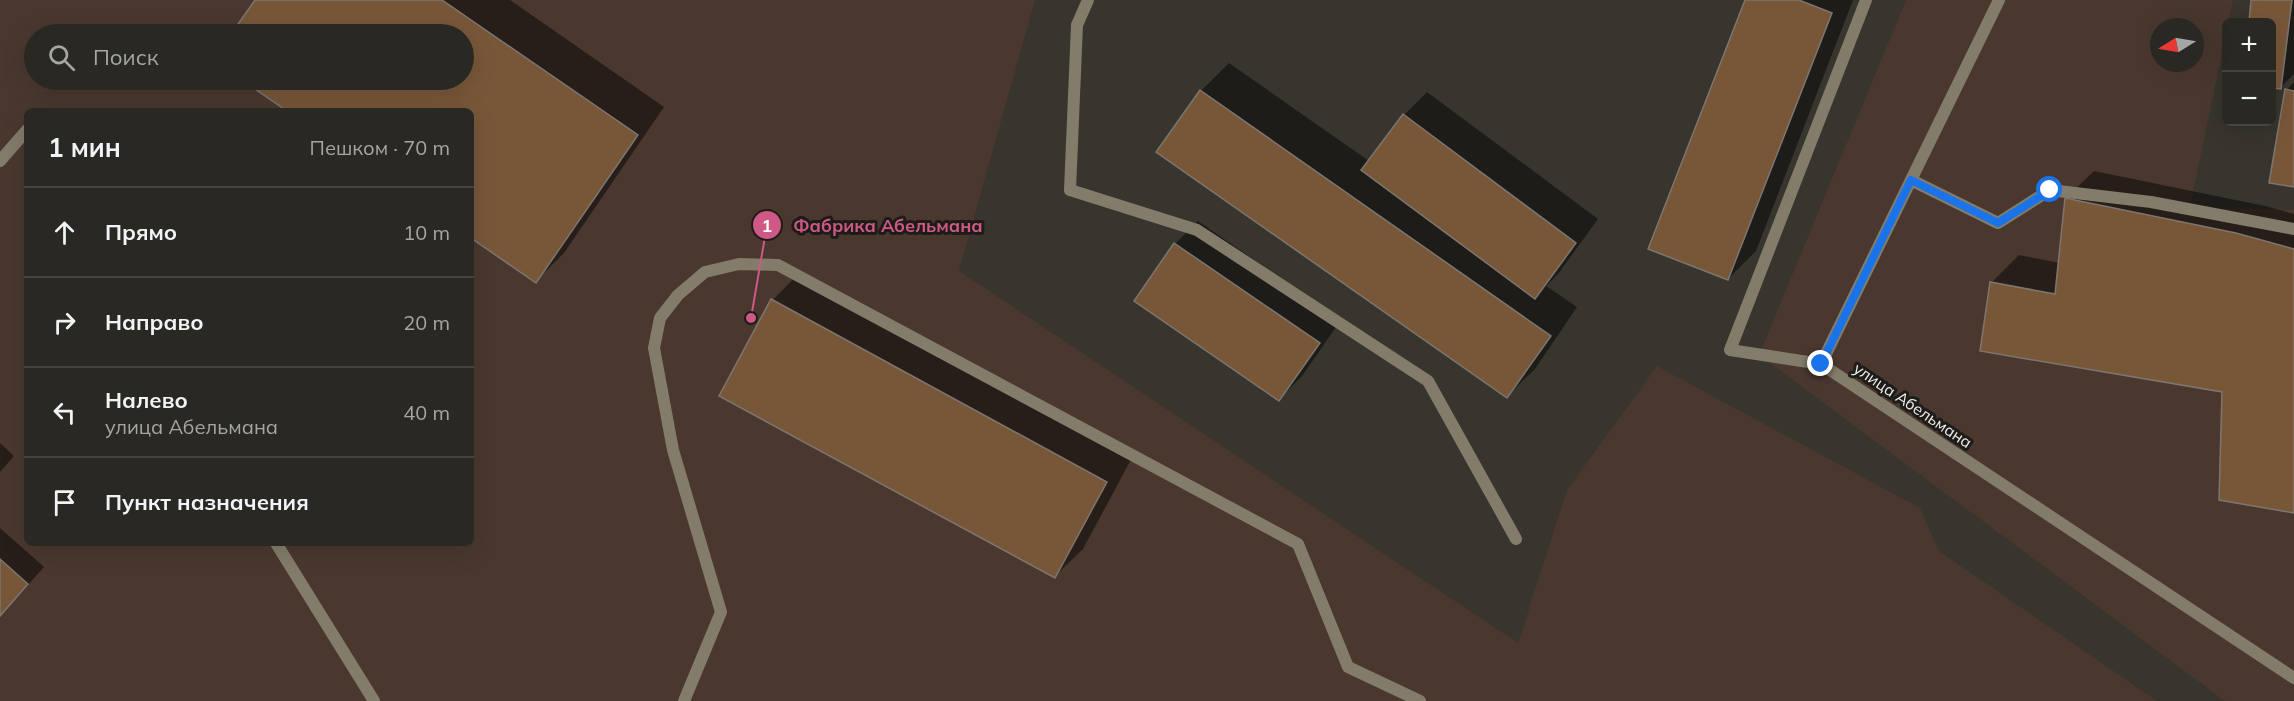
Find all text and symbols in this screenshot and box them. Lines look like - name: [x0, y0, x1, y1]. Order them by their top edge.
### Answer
- north arrow: [2150, 18, 2204, 72]
- map controls: [2222, 18, 2276, 126]
- button: +: [2222, 18, 2276, 72]
- search box: [24, 24, 474, 90]
- icon: search: [45, 41, 78, 74]
- text: Поиск: [93, 43, 159, 71]
- button: −: [2222, 72, 2276, 126]
- text: 1 мин: [48, 131, 121, 164]
- text: Пешком · 70 m: [310, 135, 450, 160]
- route start: [2036, 176, 2062, 202]
- callout: Фабрика Абельмана: [752, 207, 995, 243]
- text: 1: [762, 214, 772, 237]
- text: Фабрика Абельмана: [793, 214, 983, 237]
- icon: ahead: [48, 216, 81, 249]
- text: Прямо: [105, 218, 177, 246]
- text: 10 m: [403, 220, 450, 245]
- icon: right: [48, 306, 81, 339]
- text: Направо: [105, 308, 203, 336]
- text: 20 m: [403, 310, 450, 335]
- route end: [1807, 350, 1833, 376]
- street label: улица Абельмана: [1850, 358, 1976, 452]
- text: Налево: [105, 386, 188, 414]
- icon: left: [48, 396, 81, 429]
- text: 40 m: [403, 400, 450, 425]
- text: улица Абельмана: [105, 414, 278, 439]
- icon: arrive: [48, 486, 81, 519]
- text: Пункт назначения: [105, 488, 309, 516]

